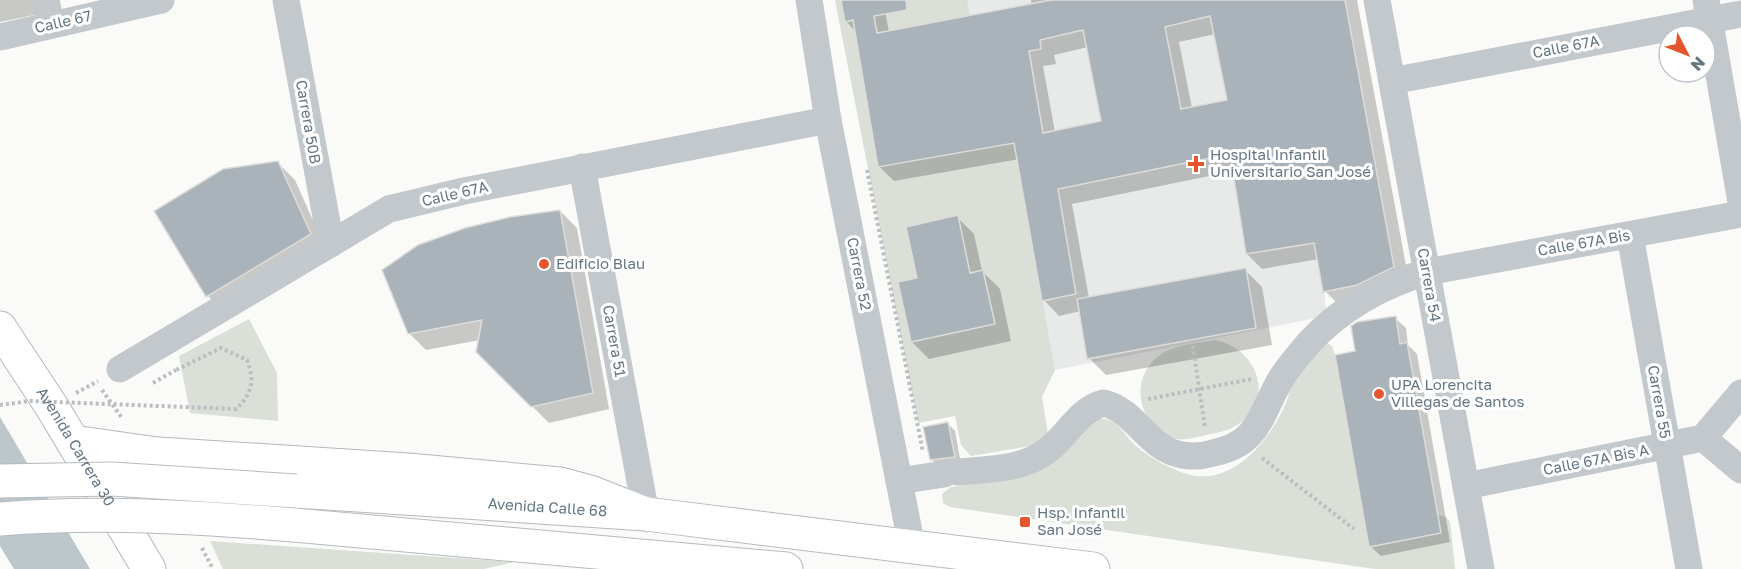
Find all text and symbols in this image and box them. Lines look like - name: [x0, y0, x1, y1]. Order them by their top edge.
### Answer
- street label: Calle 67: [33, 6, 93, 36]
- north arrow: [1657, 24, 1717, 84]
- street label: Calle 67A: [1531, 31, 1601, 61]
- text: N: [1687, 53, 1710, 75]
- street label: Carrera 50B: [293, 78, 325, 165]
- place label: Hospital Infantil Universitario San José: [1210, 145, 1371, 180]
- marker: Hospital Infantil Universitario San José: [1187, 155, 1205, 173]
- street label: Calle 67A: [420, 177, 490, 209]
- street label: Calle 67A Bis: [1536, 225, 1631, 259]
- street label: Carrera 52: [844, 236, 876, 312]
- street label: Carrera 54: [1415, 246, 1445, 323]
- place label: Edificio Blau: [556, 254, 645, 272]
- marker: Edificio Blau: [537, 257, 551, 271]
- street label: Carrera 51: [600, 303, 630, 378]
- street label: Carrera 55: [1645, 364, 1675, 440]
- place label: UPA Lorencita Villegas de Santos: [1391, 375, 1524, 410]
- street label: Avenida Carrera 30: [34, 384, 119, 509]
- marker: UPA Lorencita Villegas de Santos: [1372, 387, 1386, 401]
- street label: Calle 67A Bis A: [1541, 440, 1650, 478]
- street label: Avenida Calle 68: [487, 494, 608, 519]
- place label: Hsp. Infantil San José: [1037, 503, 1125, 538]
- marker: Hsp. Infantil San José: [1018, 515, 1032, 529]

